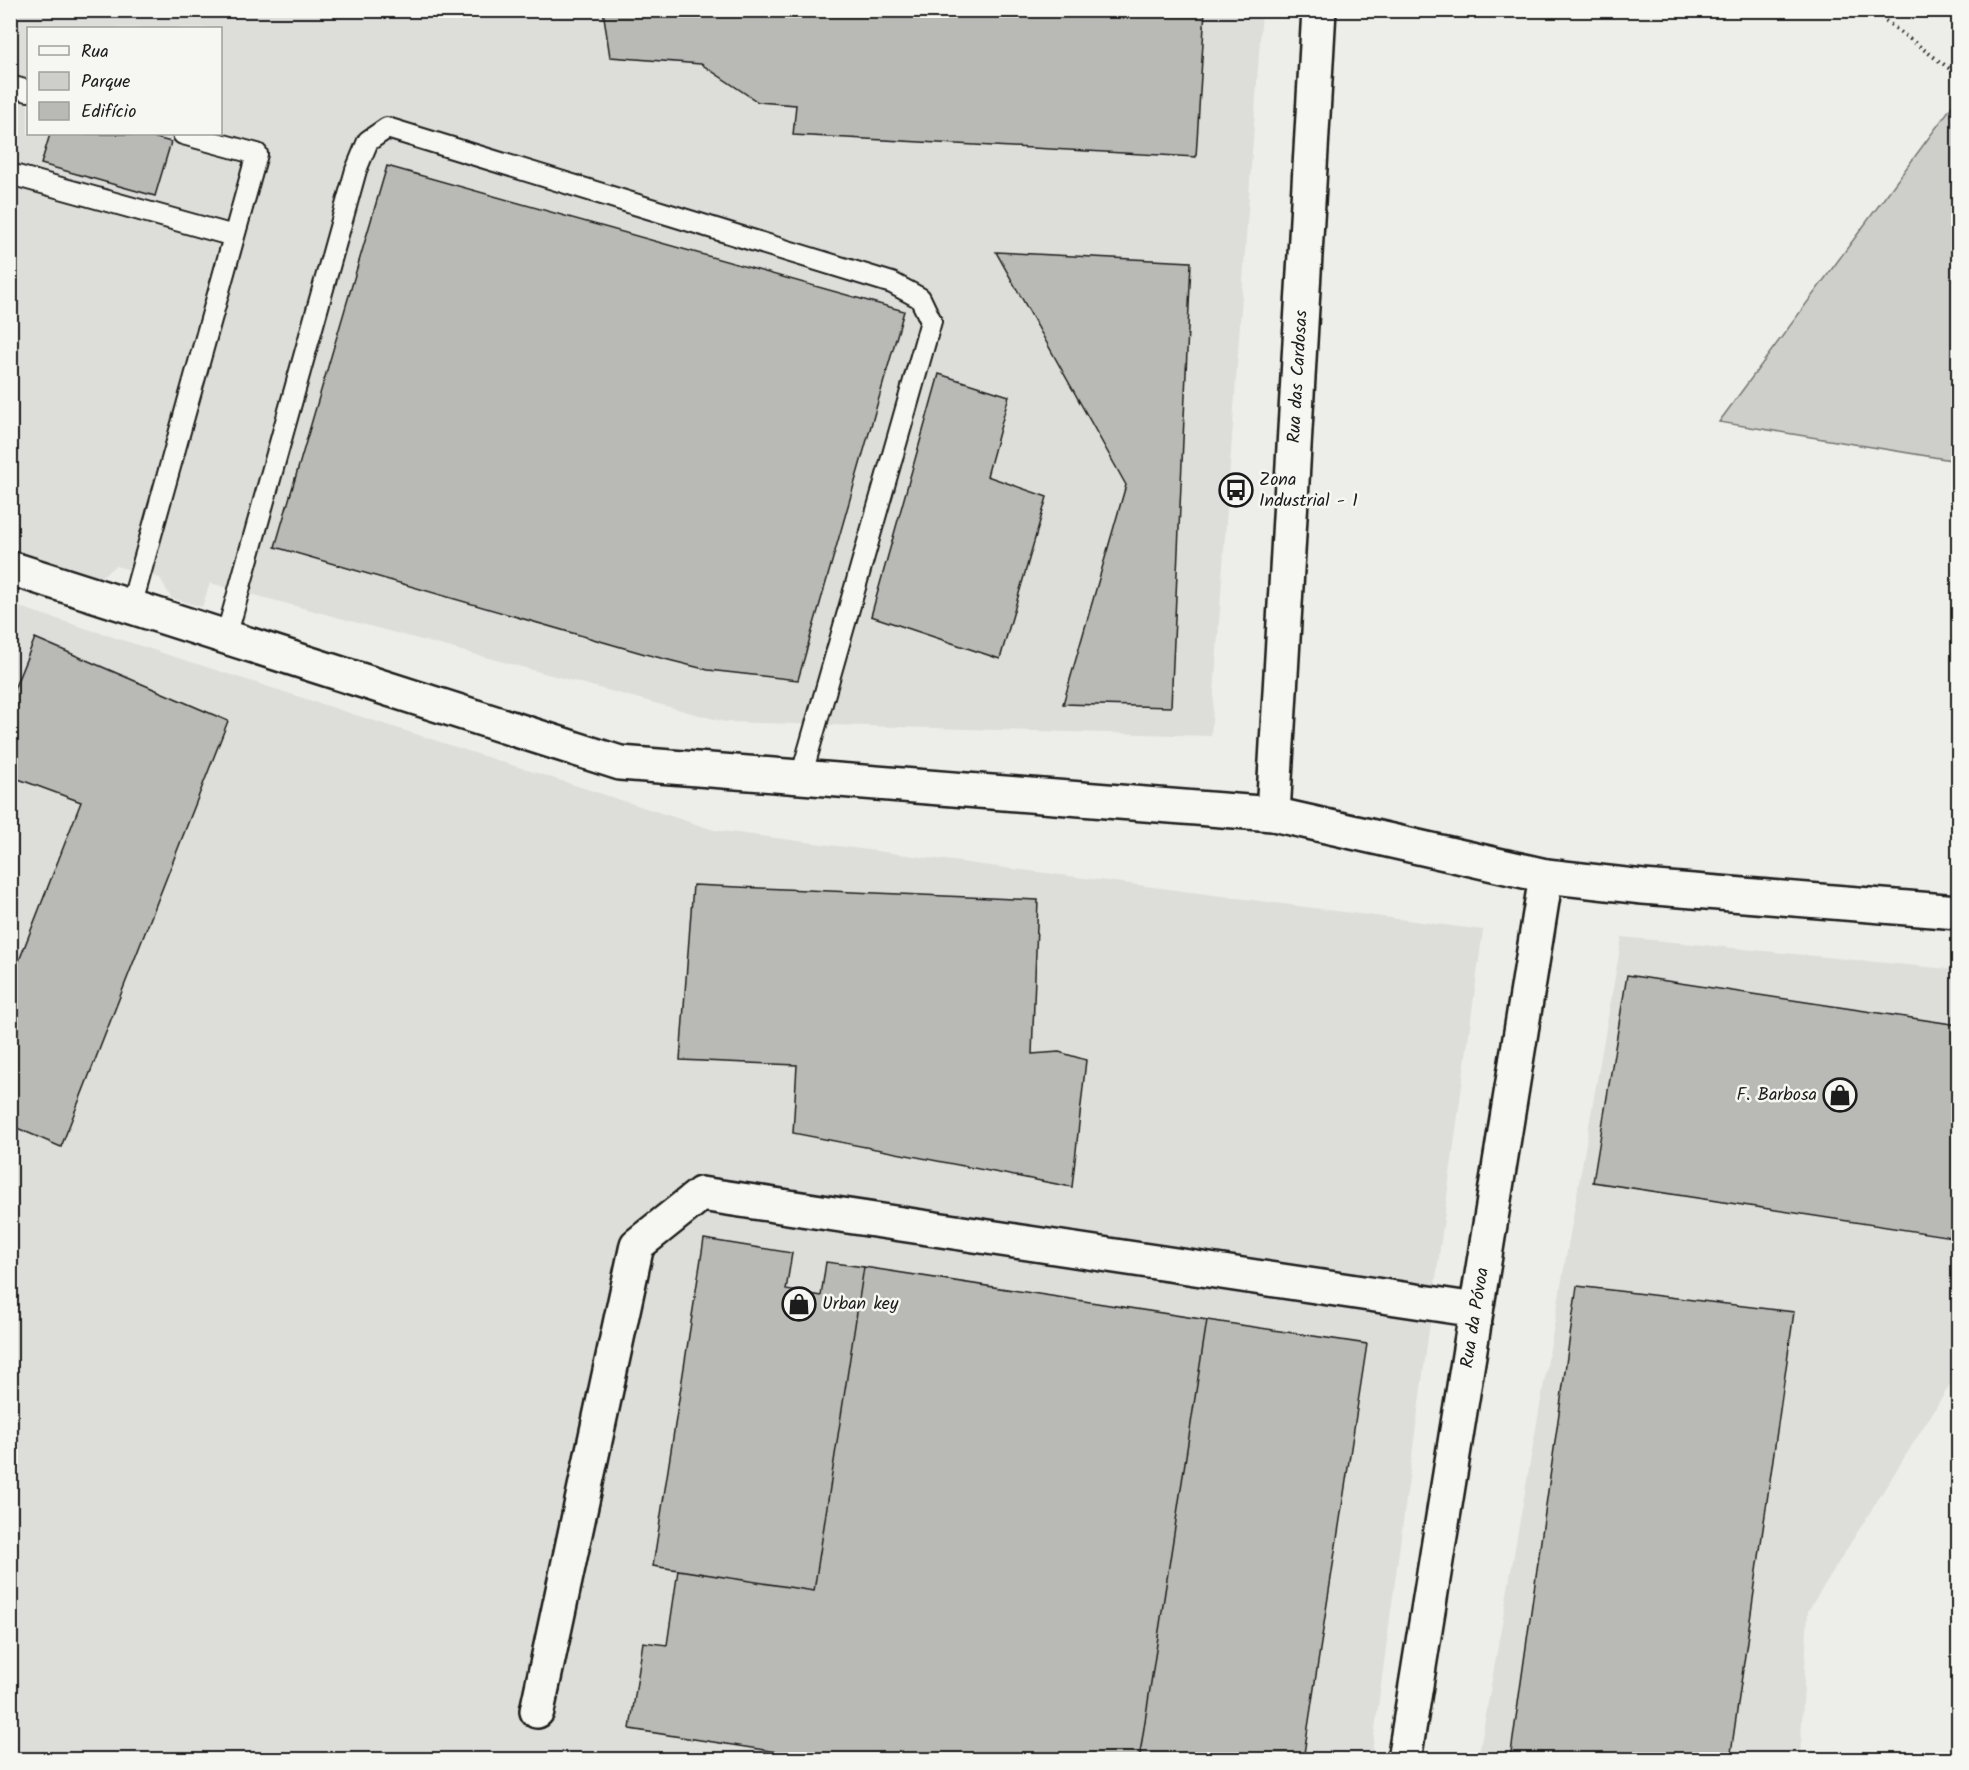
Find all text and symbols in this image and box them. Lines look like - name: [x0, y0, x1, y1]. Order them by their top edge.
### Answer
- legend: [27, 27, 222, 135]
- text: Rua: [81, 38, 109, 67]
- text: Parque: [81, 68, 130, 97]
- text: Edifício: [81, 98, 136, 127]
- street label: Rua das Cardosas: [1280, 309, 1316, 444]
- place label: Zona Industrial - 1: [1259, 466, 1358, 516]
- bus stop icon: Zona Industrial - 1: [1218, 472, 1254, 508]
- shop icon: F. Barbosa: [1822, 1077, 1858, 1113]
- place label: F. Barbosa: [1737, 1081, 1817, 1110]
- street label: Rua da Póvoa: [1453, 1265, 1497, 1370]
- shop icon: Urban key: [781, 1286, 817, 1322]
- place label: Urban key: [822, 1290, 899, 1319]

